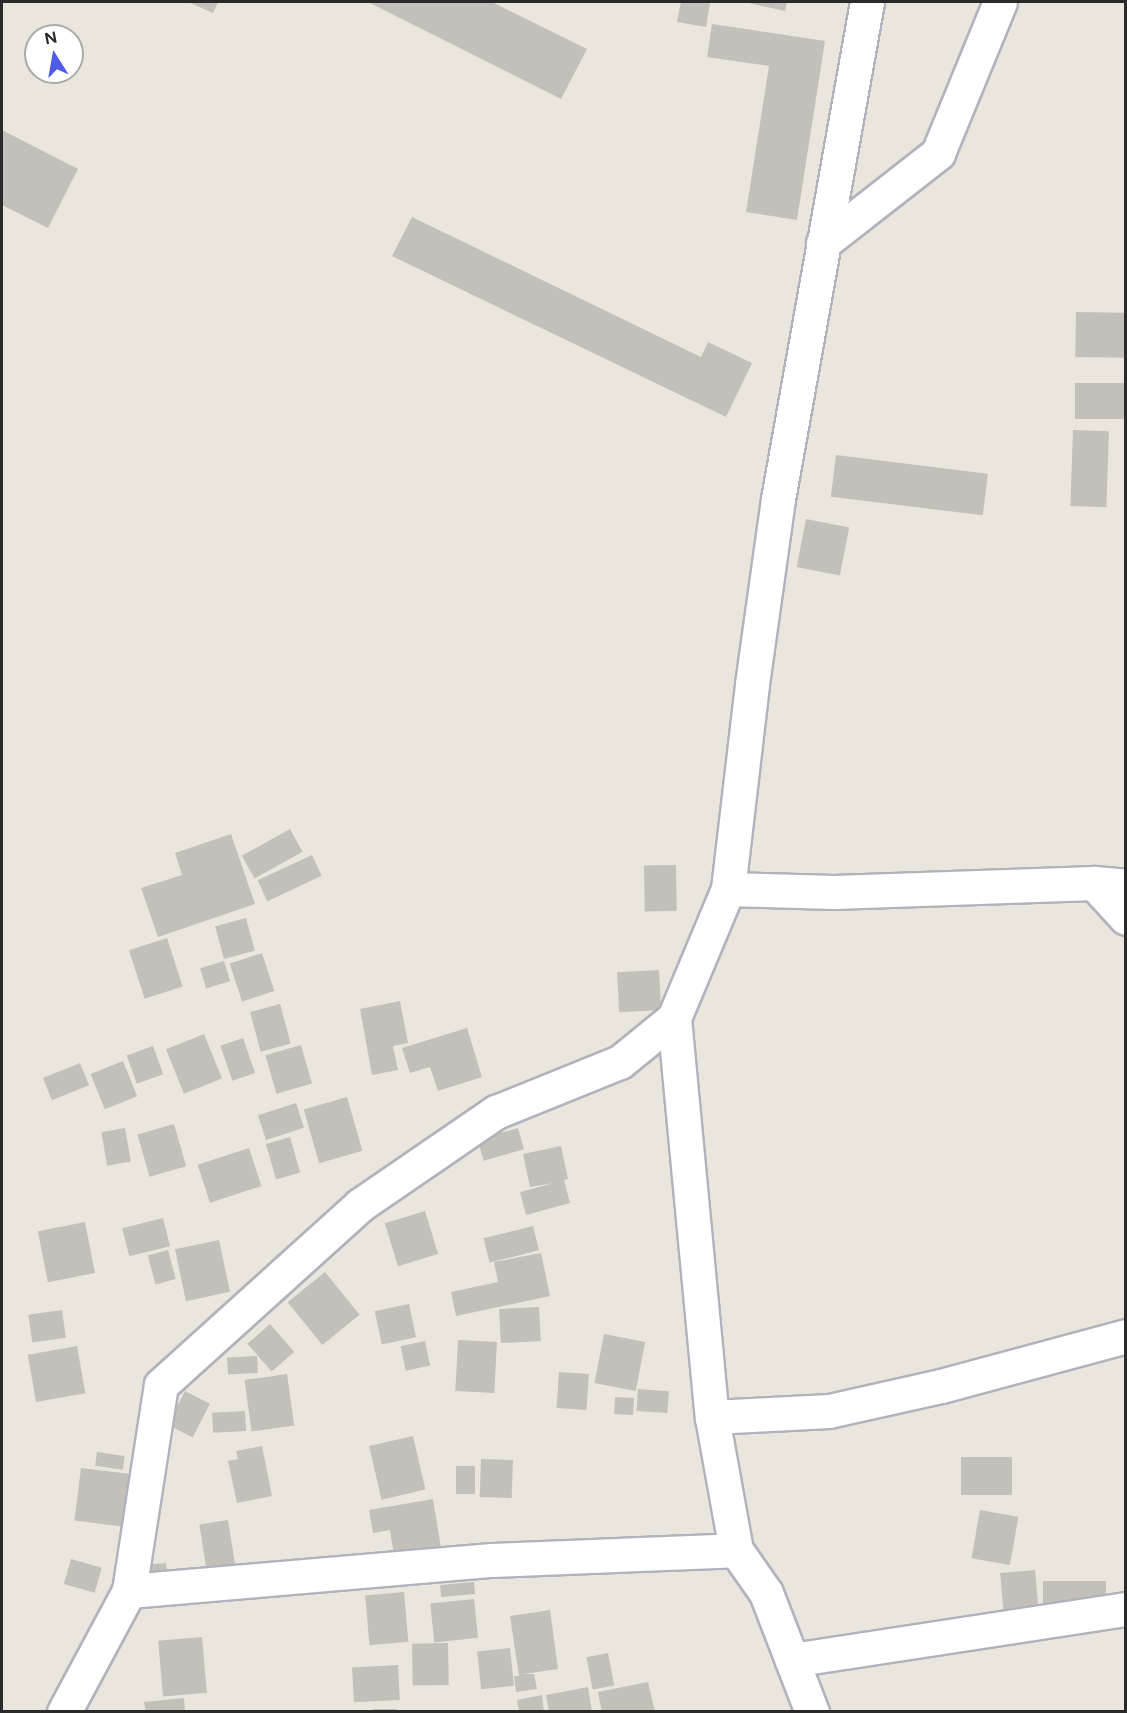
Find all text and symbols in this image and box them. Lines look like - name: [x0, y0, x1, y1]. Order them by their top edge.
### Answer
- north arrow: [24, 24, 84, 84]
- text: N: [43, 27, 59, 48]

